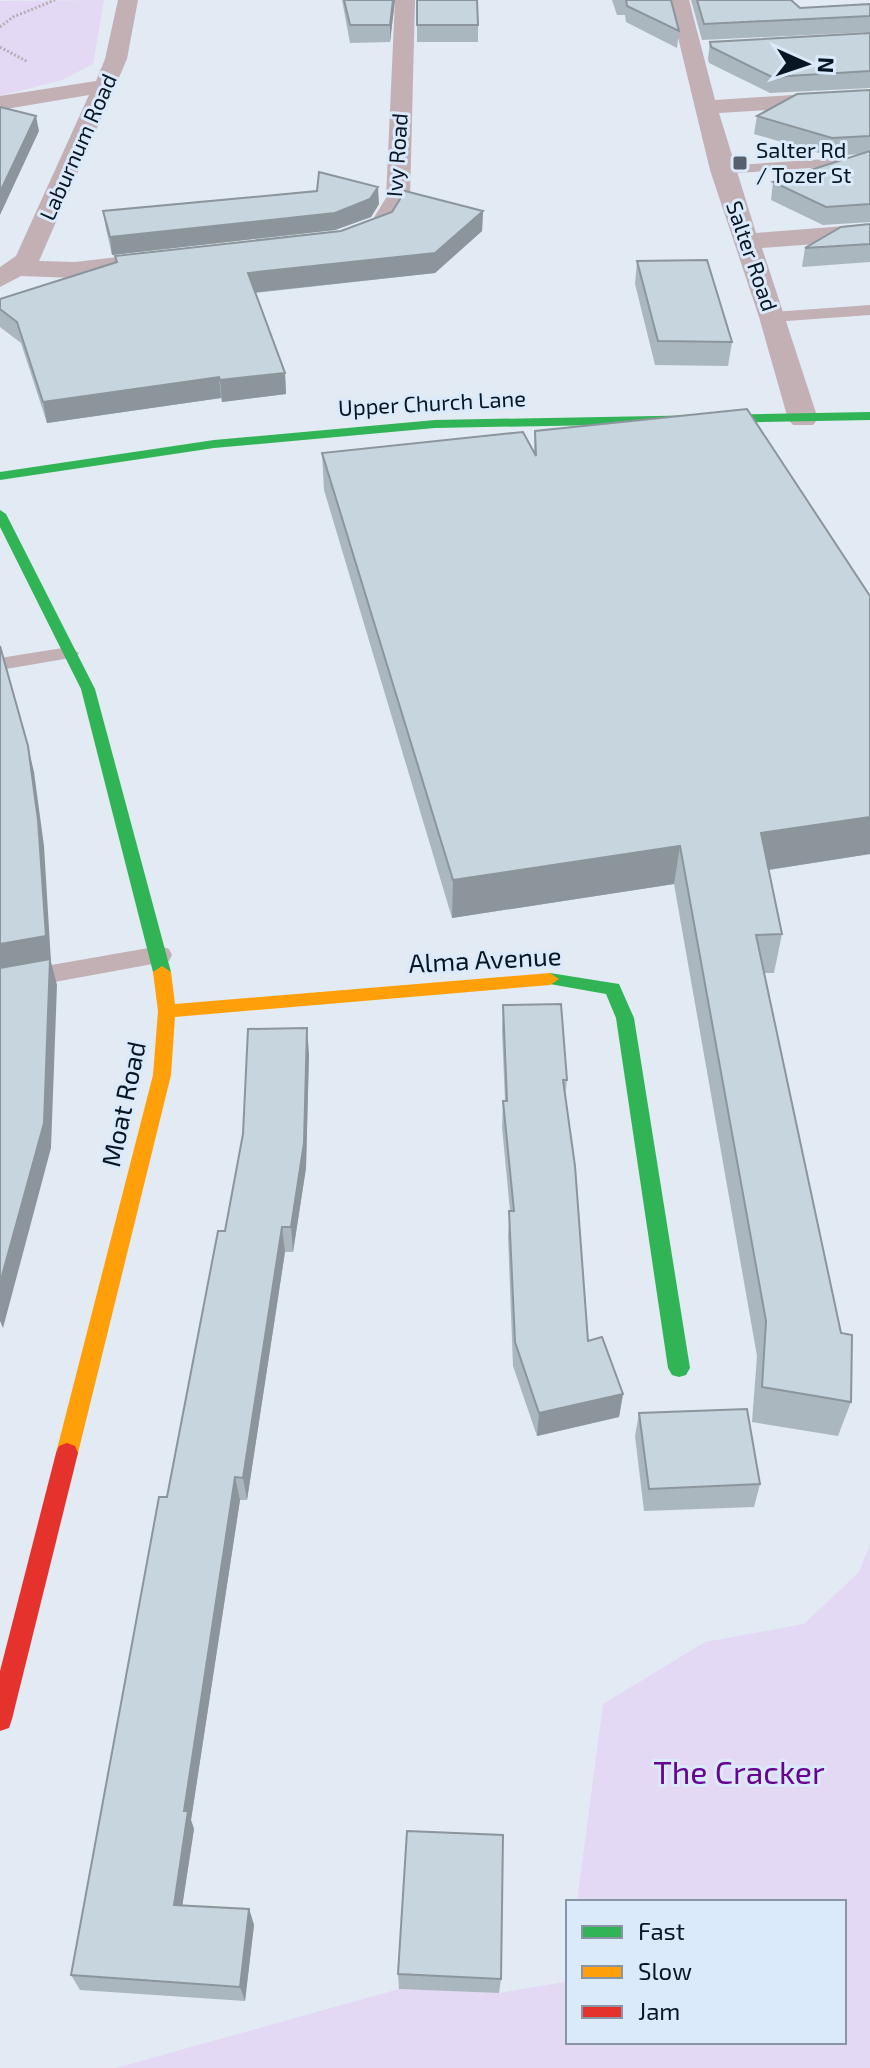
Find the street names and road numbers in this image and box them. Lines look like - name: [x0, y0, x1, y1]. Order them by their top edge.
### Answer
- street label: Laburnum Road: [33, 69, 121, 224]
- street label: Ivy Road: [380, 112, 412, 198]
- street label: Salter Road: [722, 197, 784, 314]
- street label: Upper Church Lane: [337, 384, 527, 420]
- street label: Alma Avenue: [408, 939, 562, 978]
- street label: Moat Road: [94, 1038, 151, 1169]

